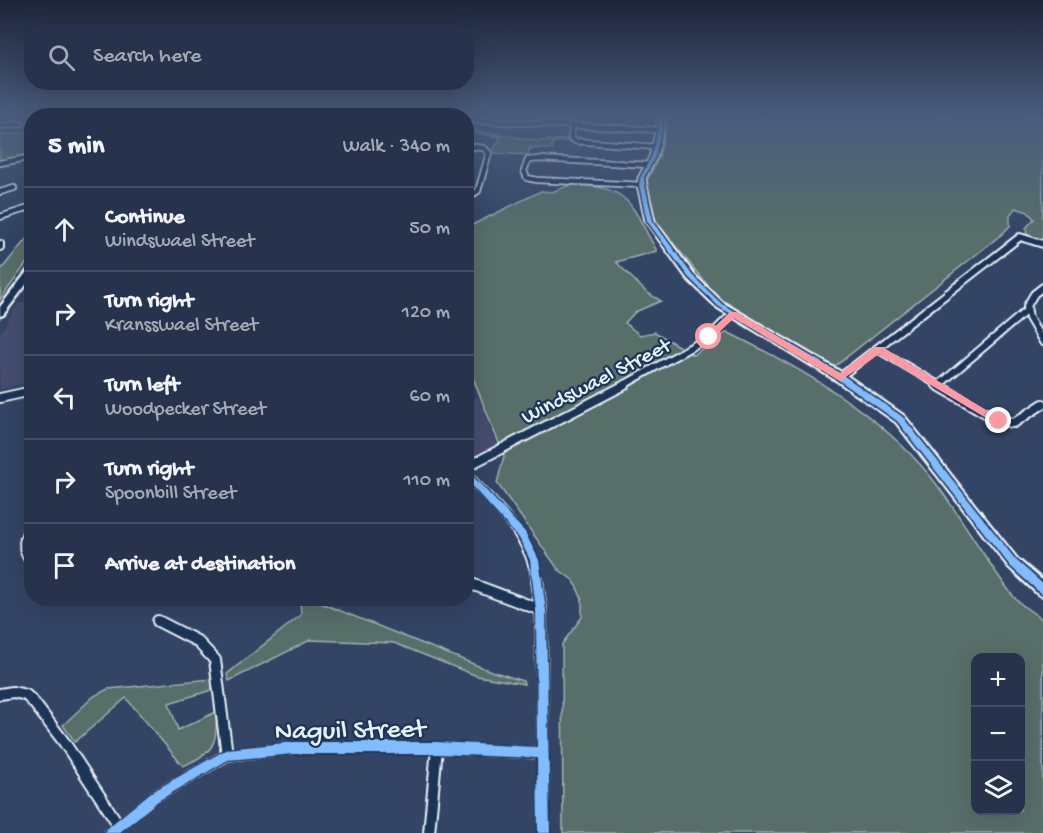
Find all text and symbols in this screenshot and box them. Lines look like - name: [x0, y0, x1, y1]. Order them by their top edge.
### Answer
- search box: [24, 24, 474, 90]
- icon: search: [45, 41, 78, 74]
- text: Search here: [93, 44, 201, 70]
- text: 5 min: [48, 132, 104, 163]
- text: Walk · 340 m: [343, 136, 450, 159]
- text: Continue: [105, 205, 185, 231]
- icon: ahead: [48, 213, 81, 246]
- text: 50 m: [409, 218, 450, 241]
- text: Windswael Street: [105, 231, 254, 254]
- text: Turn right: [105, 289, 193, 315]
- icon: right: [48, 297, 81, 330]
- text: 120 m: [402, 302, 450, 325]
- text: Kransswael Street: [105, 315, 258, 338]
- route start: [695, 323, 721, 349]
- street label: Windswael Street: [518, 333, 678, 431]
- text: Turn left: [105, 373, 179, 399]
- icon: left: [48, 381, 81, 414]
- text: 60 m: [410, 386, 450, 409]
- text: Woodpecker Street: [105, 399, 266, 422]
- route end: [985, 407, 1011, 433]
- text: Turn right: [105, 457, 193, 483]
- icon: right: [48, 465, 81, 498]
- text: 110 m: [404, 470, 450, 493]
- text: Spoonbill Street: [105, 483, 236, 506]
- icon: arrive: [48, 549, 81, 582]
- text: Arrive at destination: [105, 552, 295, 578]
- map controls: [971, 653, 1025, 815]
- button: +: [971, 653, 1025, 707]
- button: −: [971, 707, 1025, 761]
- street label: Naguil Street: [274, 715, 428, 749]
- button: layers: [971, 761, 1025, 815]

